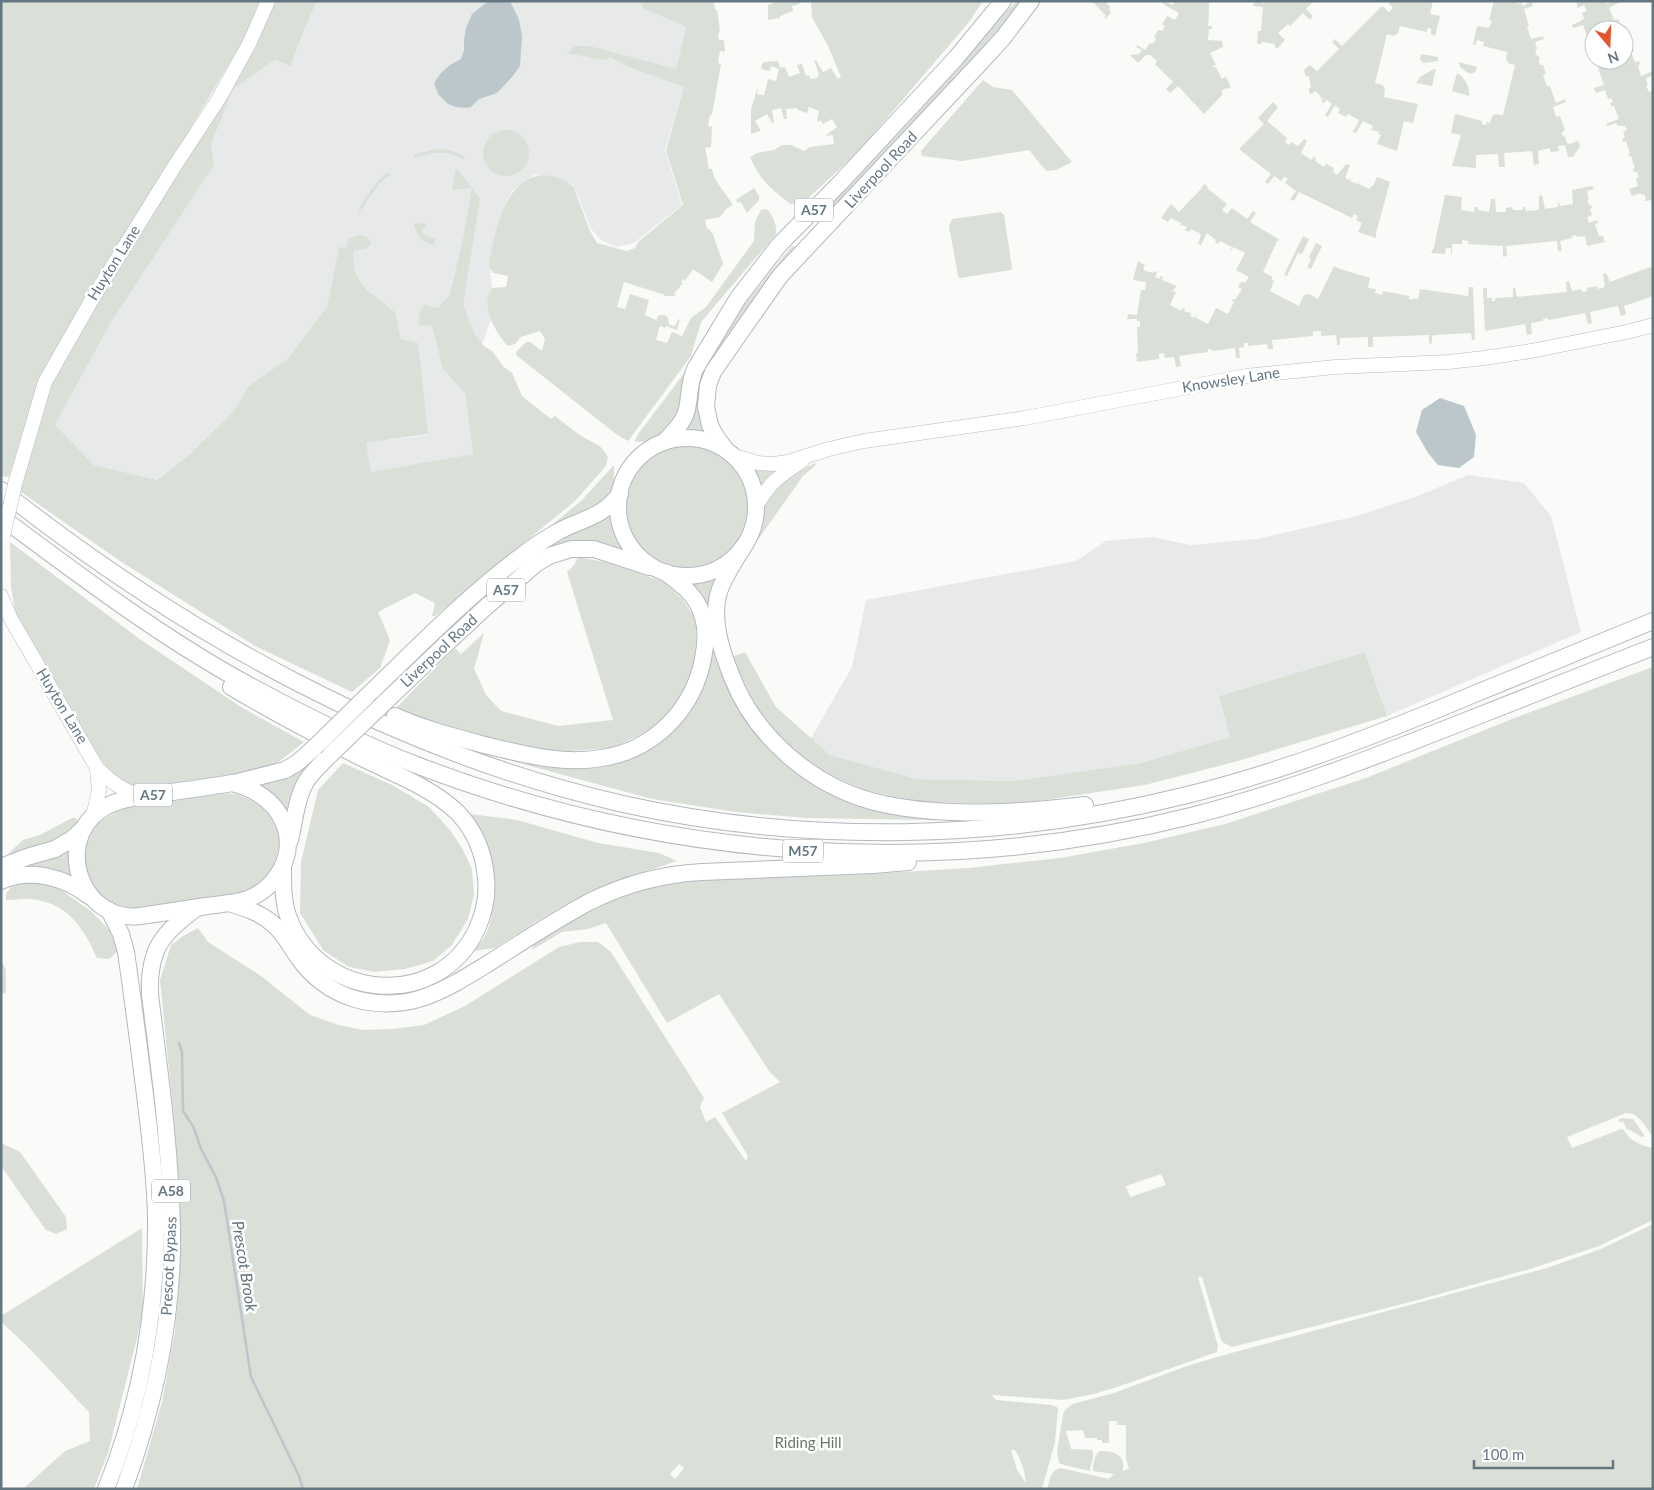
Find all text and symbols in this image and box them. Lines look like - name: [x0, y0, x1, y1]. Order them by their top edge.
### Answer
- north arrow: [1584, 20, 1634, 70]
- text: N: [1606, 48, 1621, 68]
- street label: Liverpool Road: [840, 127, 920, 211]
- road number: A57: [795, 198, 833, 222]
- street label: Huyton Lane: [83, 222, 143, 303]
- street label: Knowsley Lane: [1181, 362, 1281, 396]
- road number: A57: [487, 578, 525, 602]
- street label: Liverpool Road: [396, 610, 480, 690]
- street label: Huyton Lane: [33, 664, 92, 747]
- road number: A57: [134, 784, 172, 806]
- road number: M57: [783, 839, 823, 862]
- road number: A58: [152, 1180, 190, 1202]
- street label: Prescot Bypass: [156, 1216, 180, 1316]
- water label: Prescot Brook: [229, 1219, 262, 1313]
- park label: Riding Hill: [775, 1433, 841, 1451]
- scale bar: [1474, 1438, 1613, 1470]
- text: 100 m: [1482, 1445, 1524, 1463]

